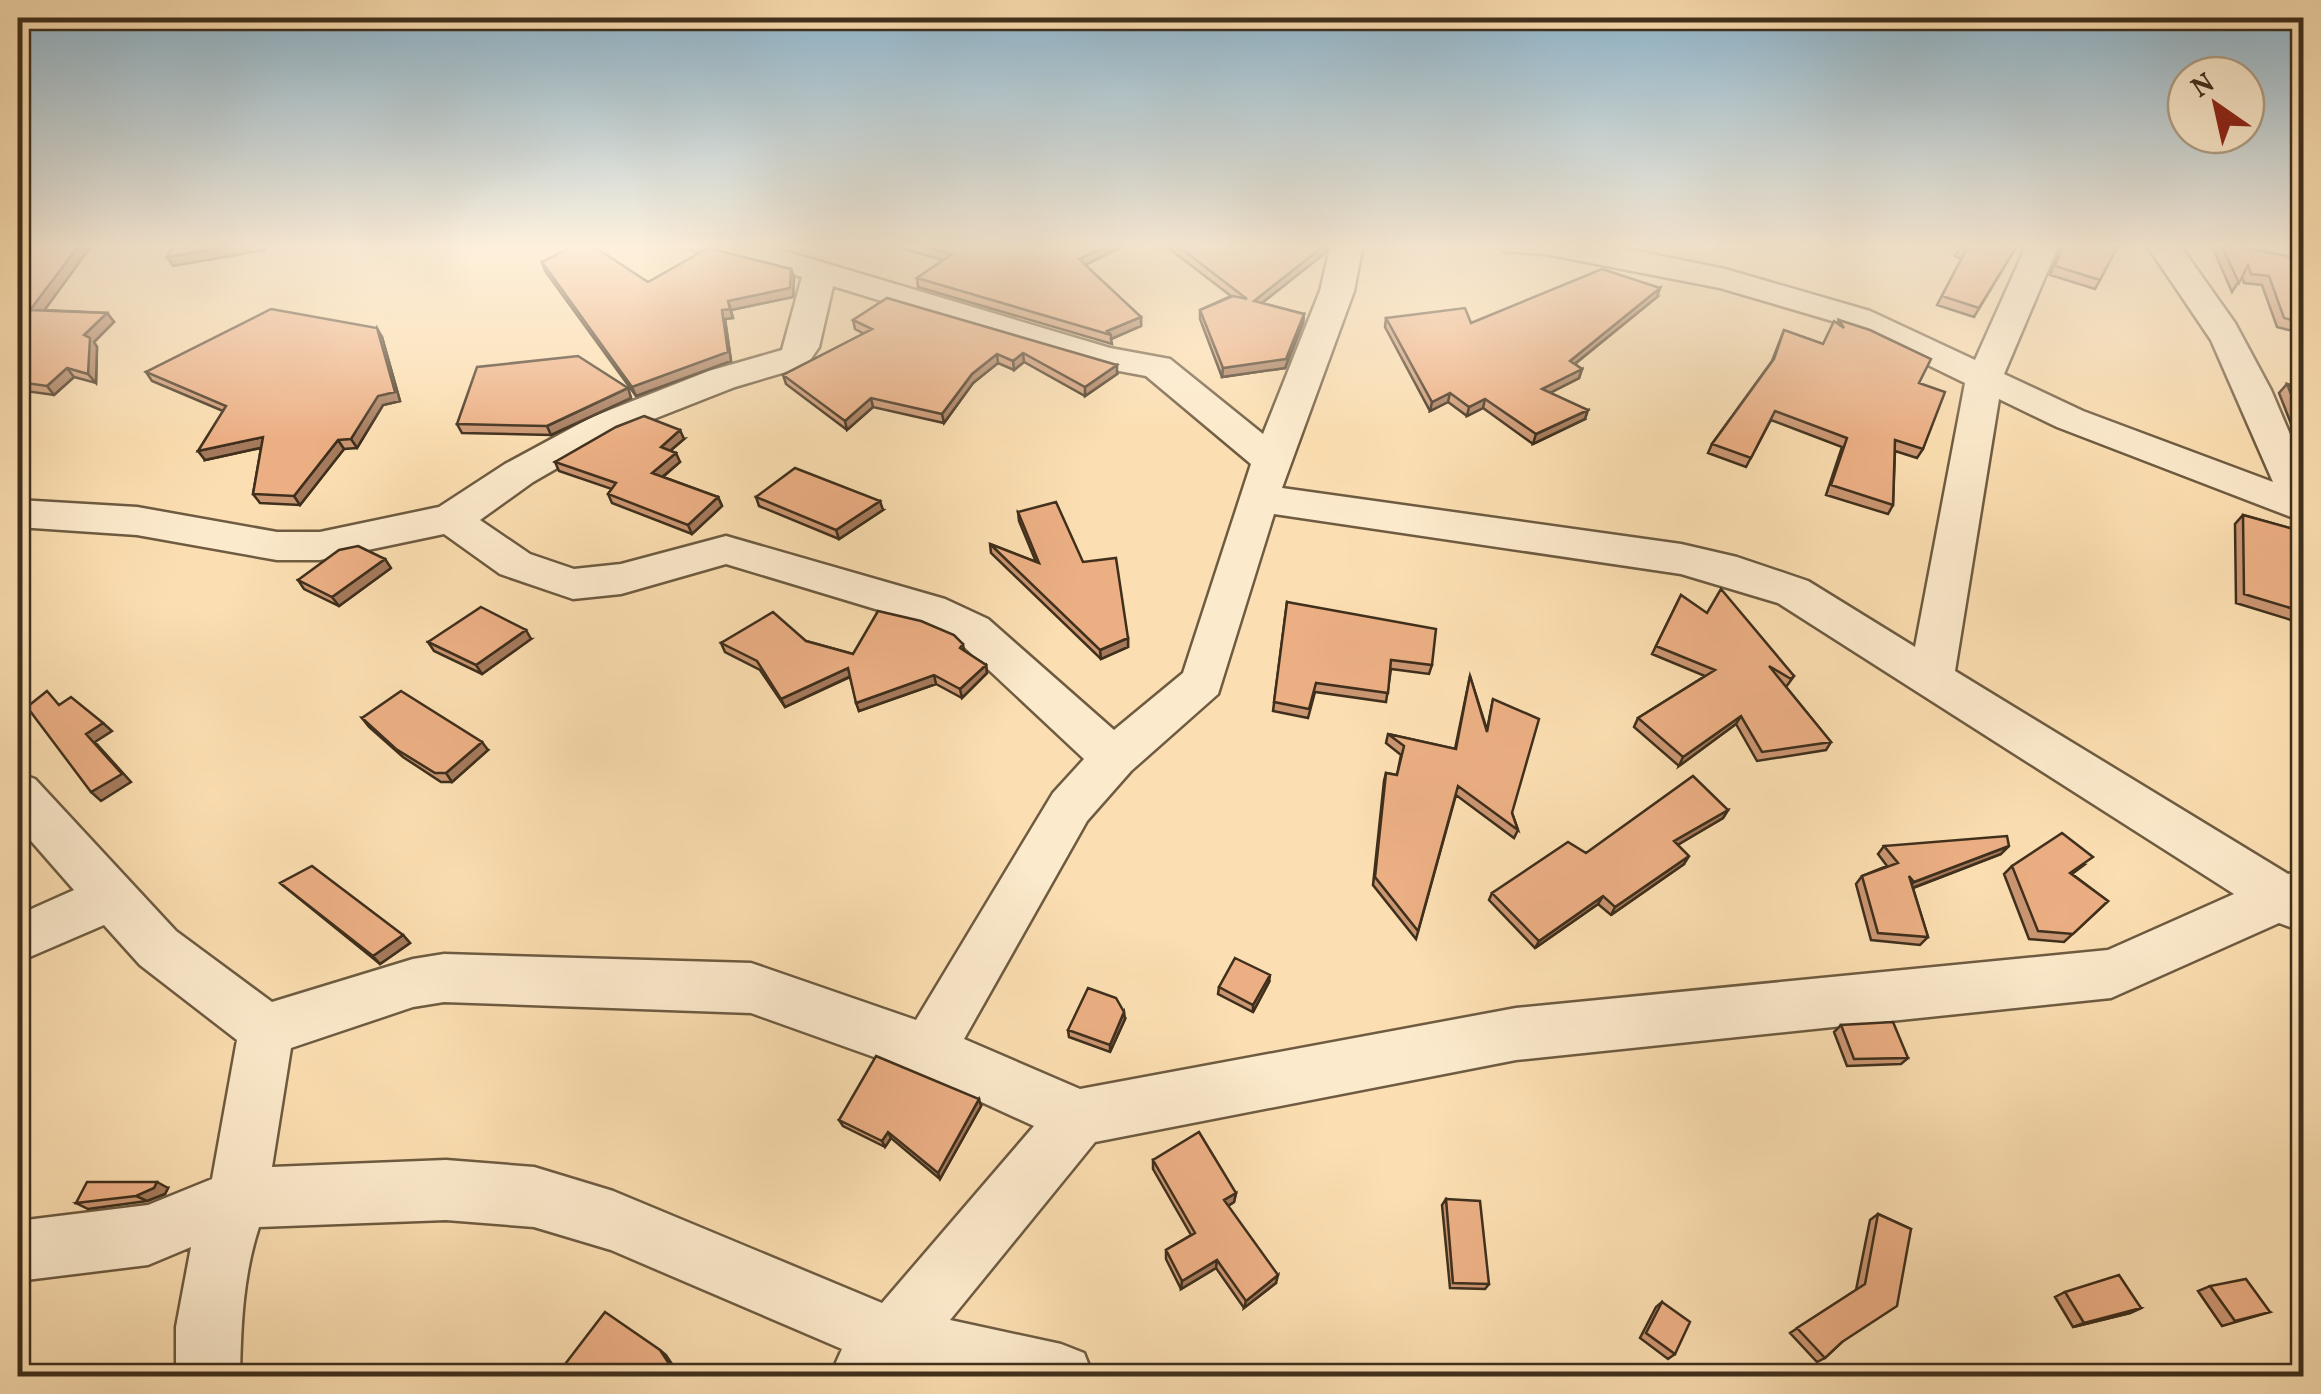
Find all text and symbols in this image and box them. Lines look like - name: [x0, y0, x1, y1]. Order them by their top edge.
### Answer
- north arrow: [2166, 55, 2266, 155]
- text: N: [2184, 64, 2223, 108]

